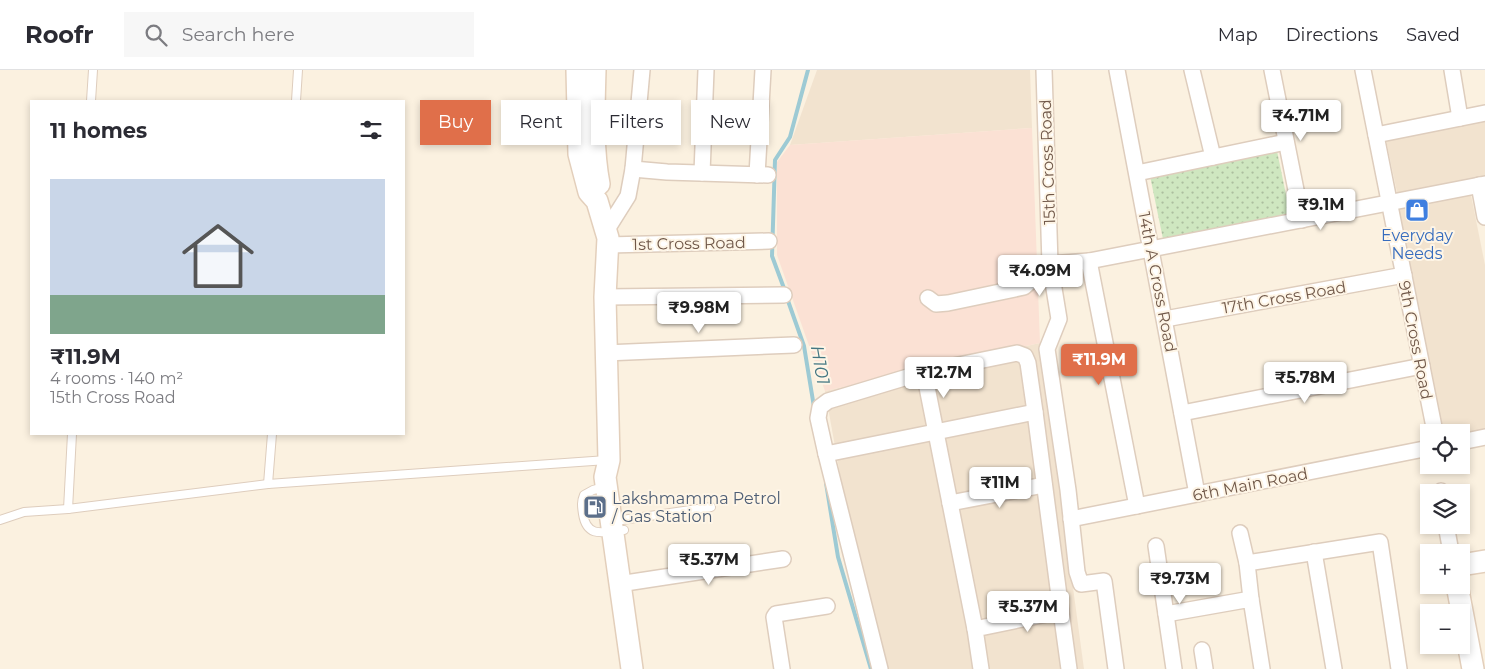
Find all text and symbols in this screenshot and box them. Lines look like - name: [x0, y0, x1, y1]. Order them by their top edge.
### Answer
- search box: [124, 12, 474, 57]
- text: Roofr: [25, 20, 94, 49]
- icon: search: [142, 21, 170, 49]
- text: Search here: [182, 23, 295, 46]
- text: Map: [1218, 24, 1258, 46]
- text: Directions: [1286, 24, 1378, 46]
- text: Saved: [1406, 24, 1460, 46]
- street label: 15th Cross Road: [1036, 99, 1059, 225]
- chip: Buy: [420, 100, 491, 145]
- chip: Rent: [501, 100, 581, 145]
- chip: Filters: [591, 100, 681, 145]
- chip: New: [691, 100, 769, 145]
- pin: ₹4.71M: [1260, 100, 1342, 142]
- text: ₹4.71M: [1272, 106, 1330, 125]
- icon: filters: [357, 116, 385, 144]
- text: 11 homes: [50, 118, 147, 143]
- pin: ₹9.1M: [1286, 189, 1356, 231]
- text: ₹9.1M: [1297, 195, 1345, 214]
- shop icon: Everyday Needs: [1404, 197, 1430, 223]
- street label: 14th A Cross Road: [1135, 210, 1180, 354]
- icon: home: [173, 211, 263, 301]
- place label: Everyday Needs: [1381, 226, 1453, 263]
- street label: 1st Cross Road: [632, 233, 746, 254]
- pin: ₹4.09M: [999, 254, 1081, 297]
- text: ₹4.09M: [1009, 261, 1071, 280]
- street label: 17th Cross Road: [1221, 277, 1348, 318]
- street label: 9th Cross Road: [1395, 279, 1436, 401]
- pin: ₹9.98M: [658, 292, 740, 334]
- text: ₹9.98M: [668, 298, 730, 317]
- text: ₹11.9M: [50, 344, 121, 369]
- water label: H101: [806, 344, 834, 387]
- pin: ₹11.9M: [1058, 344, 1140, 386]
- text: ₹11.9M: [1072, 350, 1126, 369]
- pin: ₹12.7M: [903, 356, 985, 399]
- pin: ₹5.78M: [1264, 362, 1346, 404]
- text: ₹12.7M: [916, 363, 972, 382]
- text: ₹5.78M: [1275, 368, 1335, 387]
- text: 4 rooms · 140 m²: [50, 369, 183, 388]
- text: 15th Cross Road: [50, 388, 176, 407]
- map controls: [1420, 424, 1470, 654]
- button: locate: [1420, 424, 1470, 474]
- street label: 6th Main Road: [1191, 464, 1309, 505]
- pin: ₹11M: [970, 466, 1030, 509]
- text: ₹11M: [980, 473, 1020, 492]
- button: layers: [1420, 484, 1470, 534]
- place label: Lakshmamma Petrol / Gas Station: [611, 489, 781, 526]
- fuel station icon: Lakshmamma Petrol / Gas Station: [582, 494, 608, 520]
- pin: ₹5.37M: [668, 544, 750, 586]
- button: +: [1420, 544, 1470, 594]
- text: ₹5.37M: [679, 550, 739, 569]
- pin: ₹9.73M: [1139, 562, 1221, 605]
- text: ₹9.73M: [1150, 569, 1210, 588]
- pin: ₹5.37M: [987, 590, 1069, 633]
- text: ₹5.37M: [998, 597, 1058, 616]
- button: −: [1420, 604, 1470, 654]

